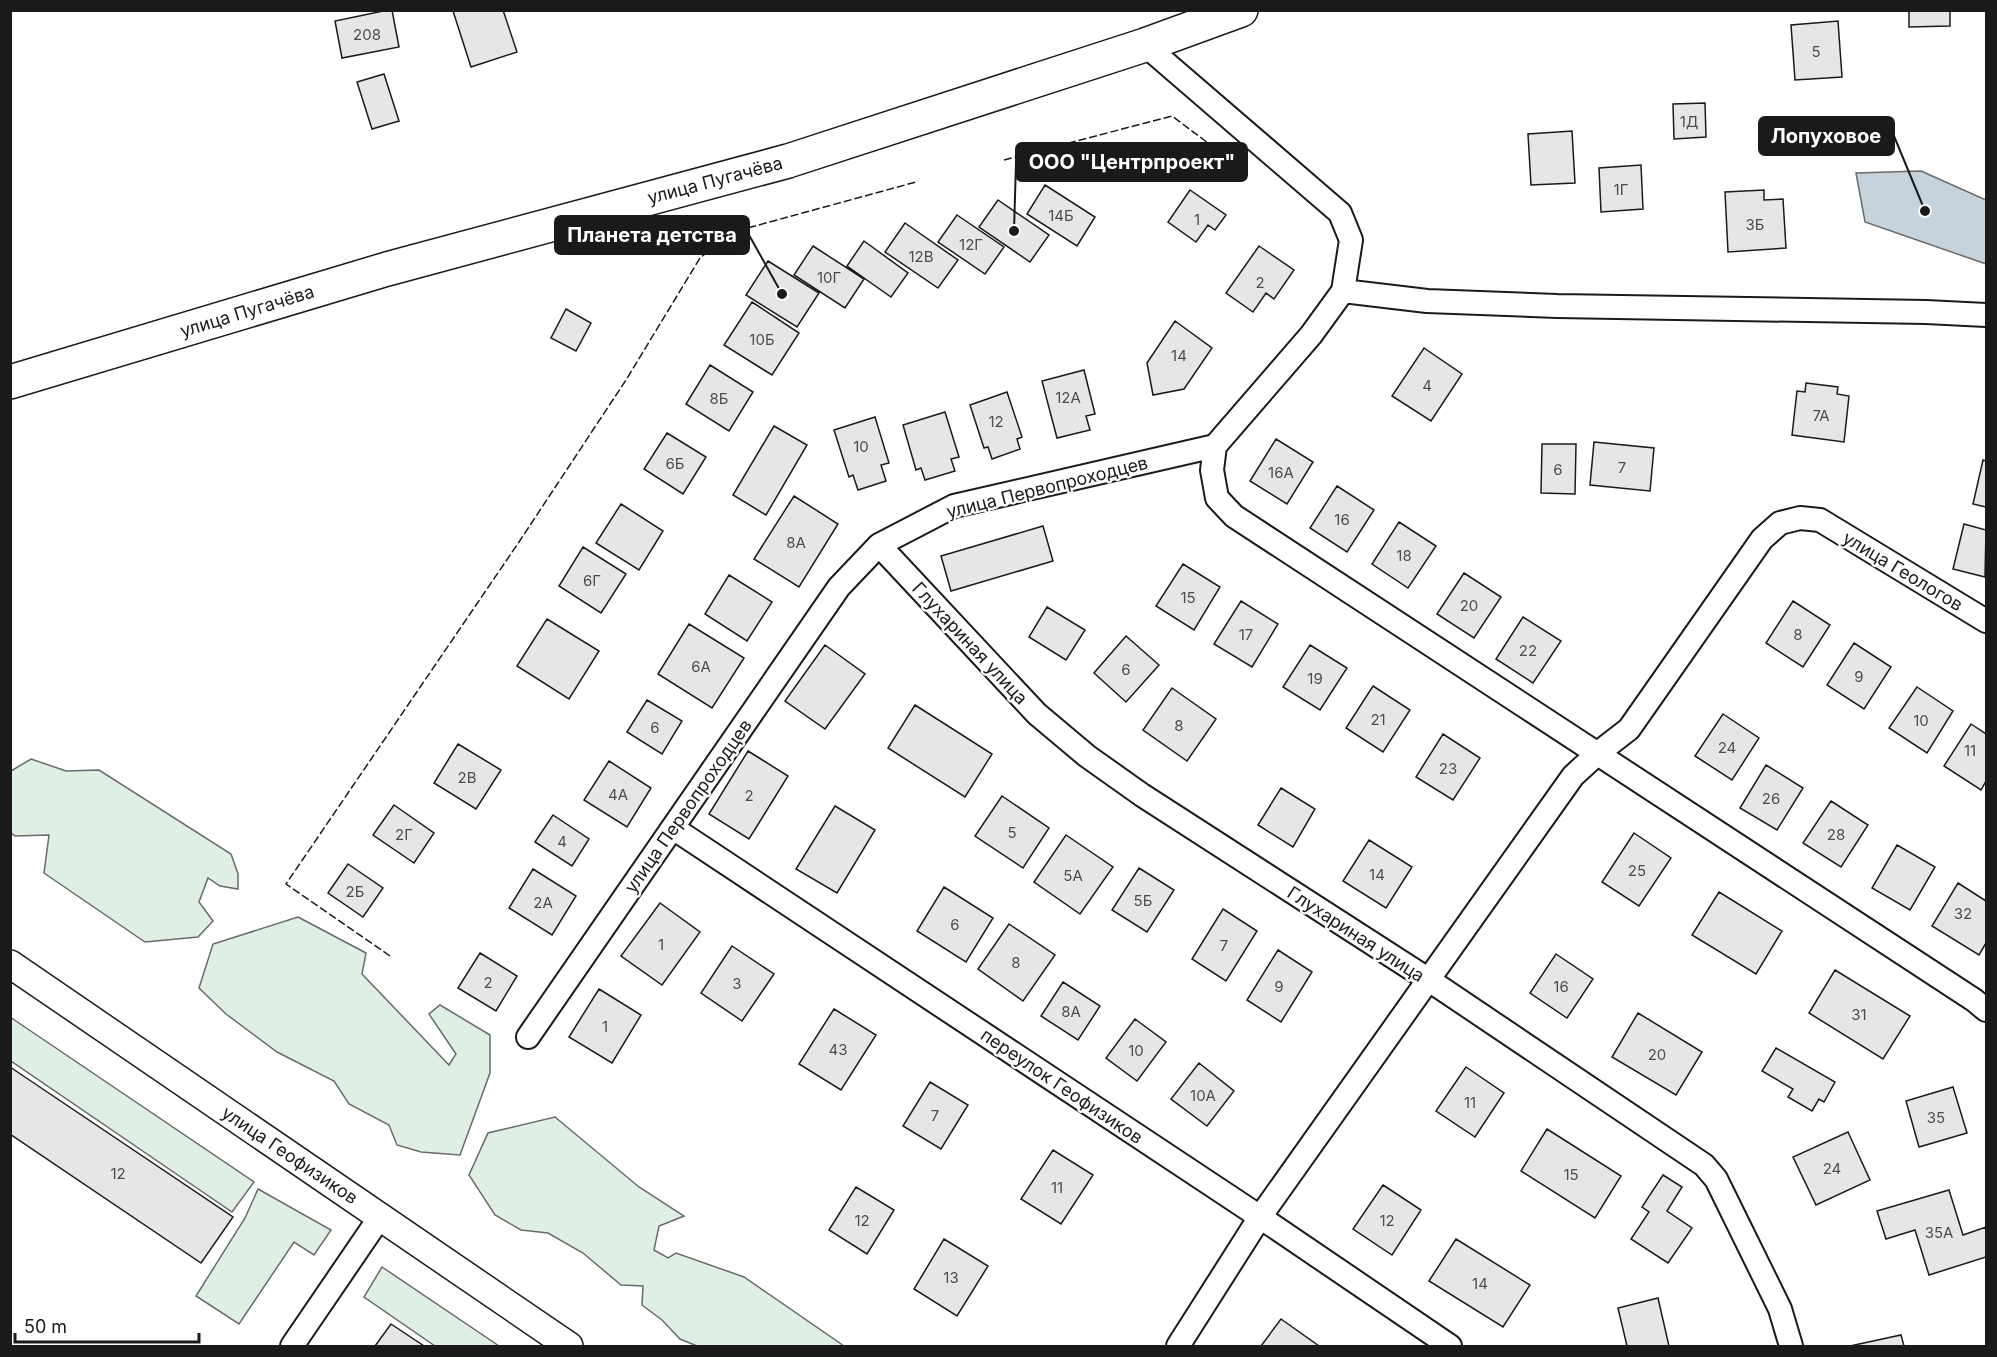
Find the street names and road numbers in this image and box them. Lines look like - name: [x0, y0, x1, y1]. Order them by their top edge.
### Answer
- street label: улица Пугачёва: [645, 152, 785, 208]
- street label: улица Пугачёва: [178, 281, 316, 341]
- street label: улица Первопроходцев: [944, 452, 1150, 522]
- street label: улица Геологов: [1839, 527, 1967, 615]
- street label: Глухариная улица: [908, 578, 1032, 708]
- street label: улица Первопроходцев: [620, 715, 756, 897]
- street label: Глухариная улица: [1284, 882, 1428, 986]
- street label: переулок Геофизиков: [977, 1024, 1147, 1148]
- street label: улица Геофизиков: [218, 1102, 362, 1208]

